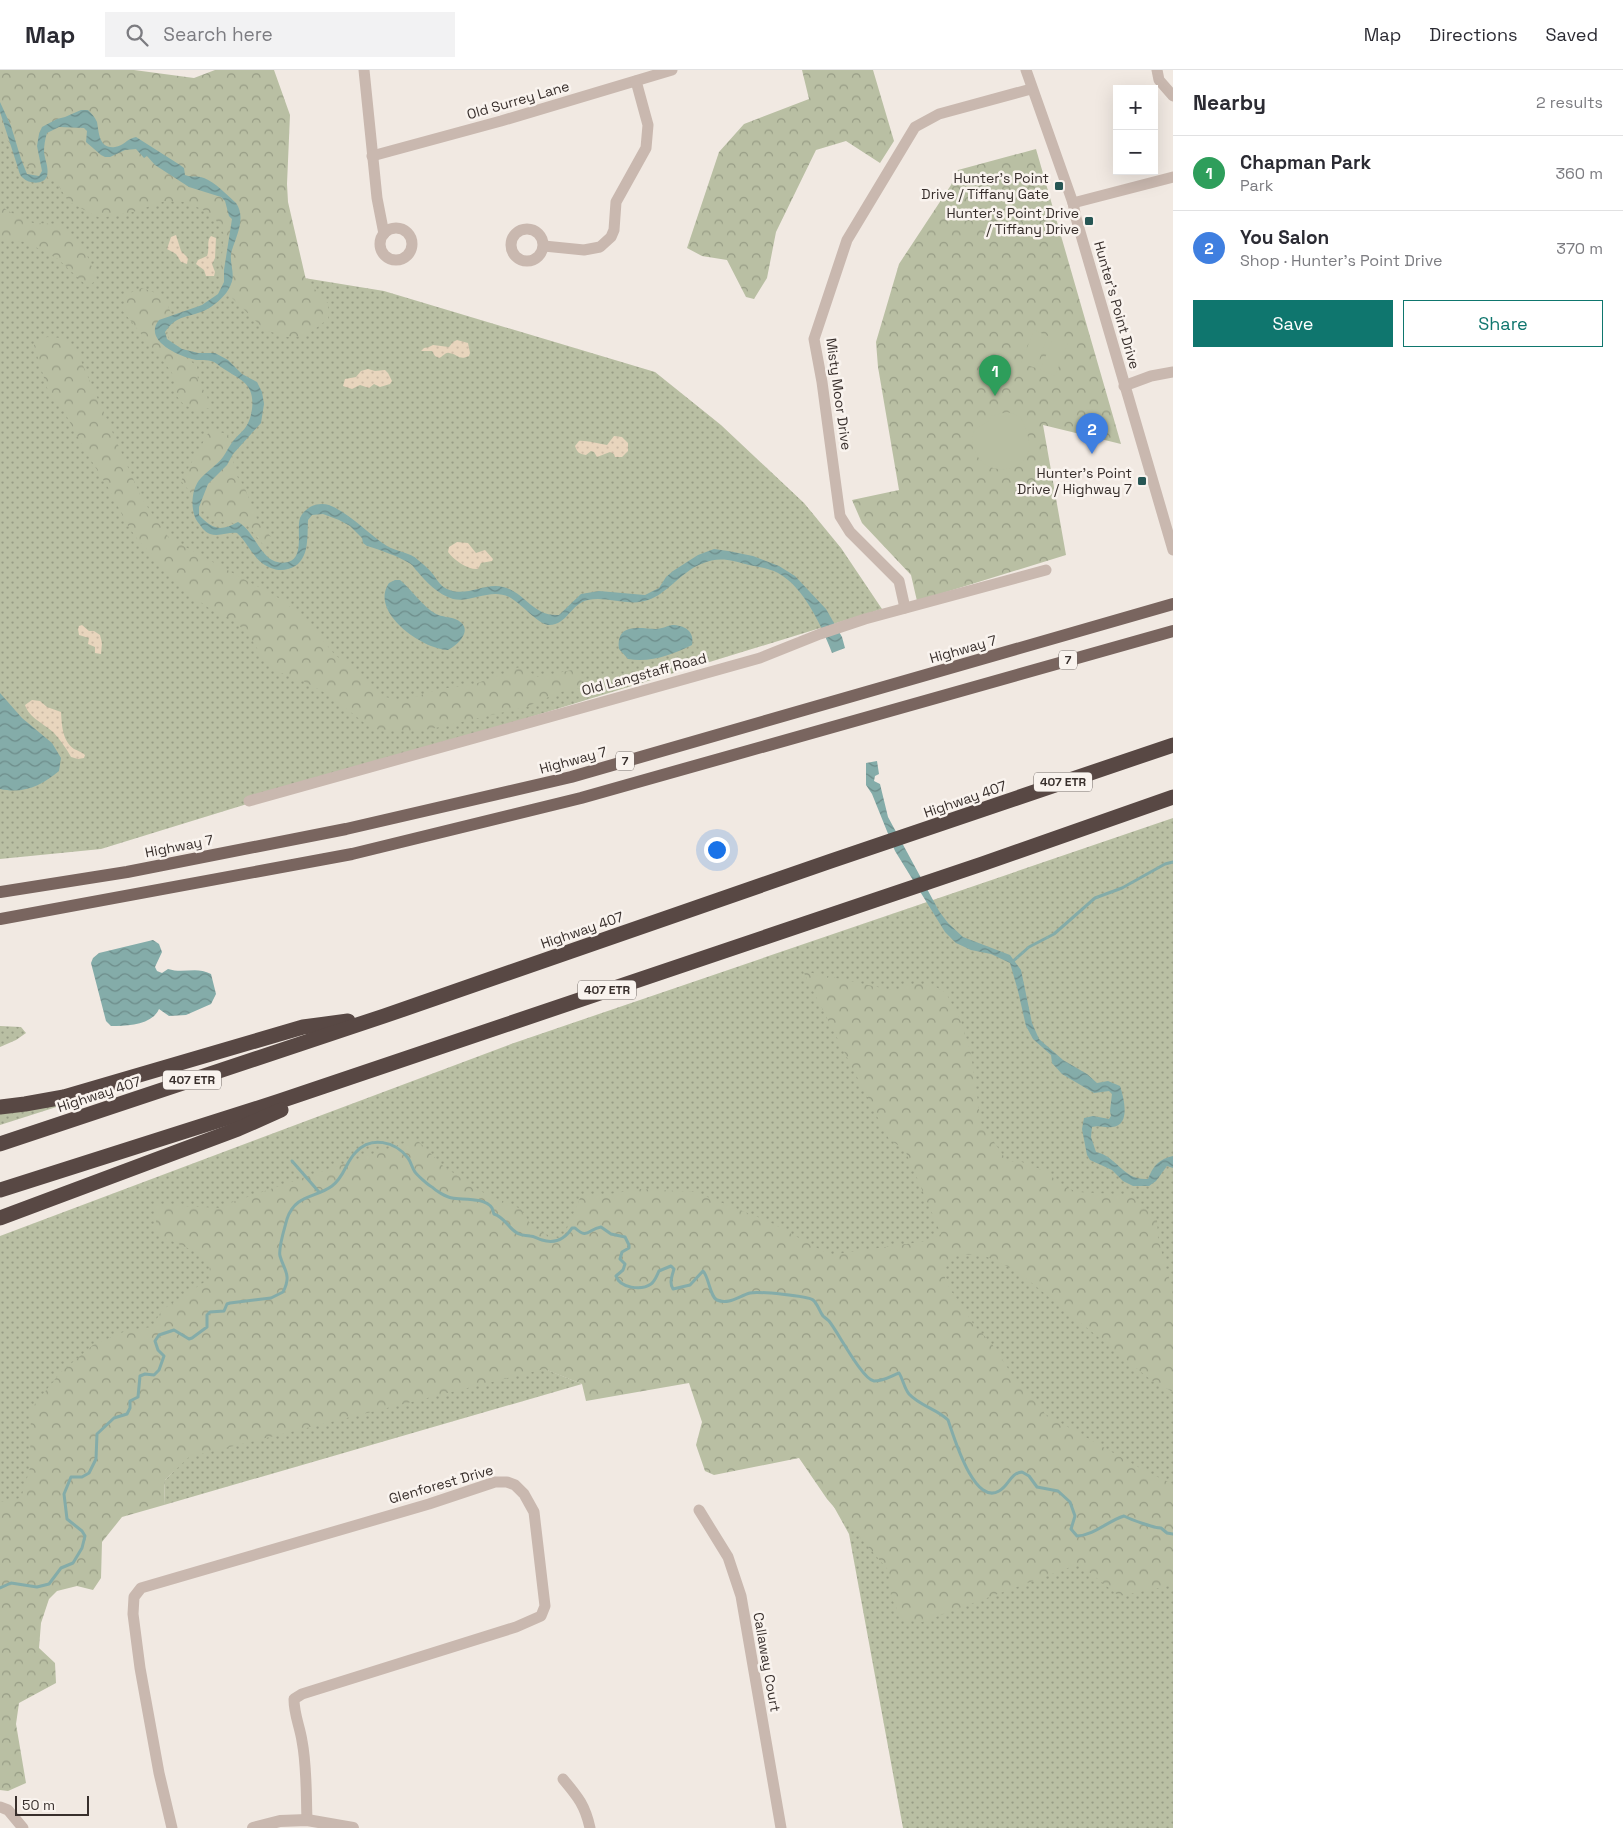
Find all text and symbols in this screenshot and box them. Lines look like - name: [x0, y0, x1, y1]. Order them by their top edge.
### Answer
- search box: [105, 12, 455, 57]
- text: Map: [25, 19, 75, 50]
- icon: search: [123, 21, 151, 49]
- text: Search here: [163, 22, 273, 47]
- text: Map: [1364, 23, 1401, 46]
- text: Directions: [1429, 23, 1518, 46]
- text: Saved: [1546, 23, 1598, 46]
- street label: Old Surrey Lane: [465, 77, 571, 123]
- map controls: [1113, 85, 1158, 175]
- button: +: [1113, 85, 1158, 130]
- text: Nearby: [1193, 89, 1266, 116]
- text: 2 results: [1536, 92, 1603, 113]
- button: −: [1113, 130, 1158, 175]
- text: Chapman Park: [1240, 150, 1371, 175]
- text: 1: [1205, 163, 1213, 184]
- text: 360 m: [1555, 163, 1603, 184]
- place label: Hunter's Point Drive / Tiffany Gate: [921, 169, 1049, 203]
- text: Park: [1240, 175, 1273, 196]
- marker: Hunter's Point Drive / Tiffany Gate: [1053, 180, 1065, 192]
- place label: Hunter's Point Drive / Tiffany Drive: [946, 204, 1079, 238]
- marker: Hunter's Point Drive / Tiffany Drive: [1083, 215, 1095, 227]
- text: You Salon: [1240, 225, 1329, 250]
- text: 2: [1204, 238, 1214, 259]
- text: 370 m: [1556, 238, 1603, 259]
- street label: Hunter's Point Drive: [1090, 239, 1144, 371]
- text: Shop · Hunter's Point Drive: [1240, 250, 1443, 271]
- button: Save: [1193, 300, 1393, 347]
- button: Share: [1403, 300, 1603, 347]
- street label: Misty Moor Drive: [822, 337, 856, 451]
- pin: 1: [979, 355, 1011, 396]
- pin: 2: [1076, 413, 1108, 454]
- place label: Hunter's Point Drive / Highway 7: [1017, 464, 1132, 498]
- marker: Hunter's Point Drive / Highway 7: [1136, 475, 1148, 487]
- street label: Highway 7: [927, 631, 999, 667]
- street label: Old Langstaff Road: [580, 649, 708, 699]
- road number: 7: [1059, 650, 1077, 670]
- street label: Highway 7: [537, 742, 609, 778]
- road number: 7: [616, 751, 634, 770]
- road number: 407 ETR: [1034, 772, 1092, 792]
- street label: Highway 407: [921, 776, 1009, 822]
- street label: Highway 7: [143, 831, 215, 861]
- your location: [704, 837, 730, 863]
- street label: Highway 407: [538, 907, 626, 953]
- road number: 407 ETR: [578, 980, 636, 1000]
- road number: 407 ETR: [163, 1070, 221, 1090]
- street label: Highway 407: [55, 1072, 143, 1116]
- street label: Glenforest Drive: [387, 1460, 495, 1508]
- street label: Callaway Court: [749, 1611, 785, 1713]
- scale bar: [15, 1793, 89, 1816]
- text: 50 m: [22, 1796, 55, 1814]

